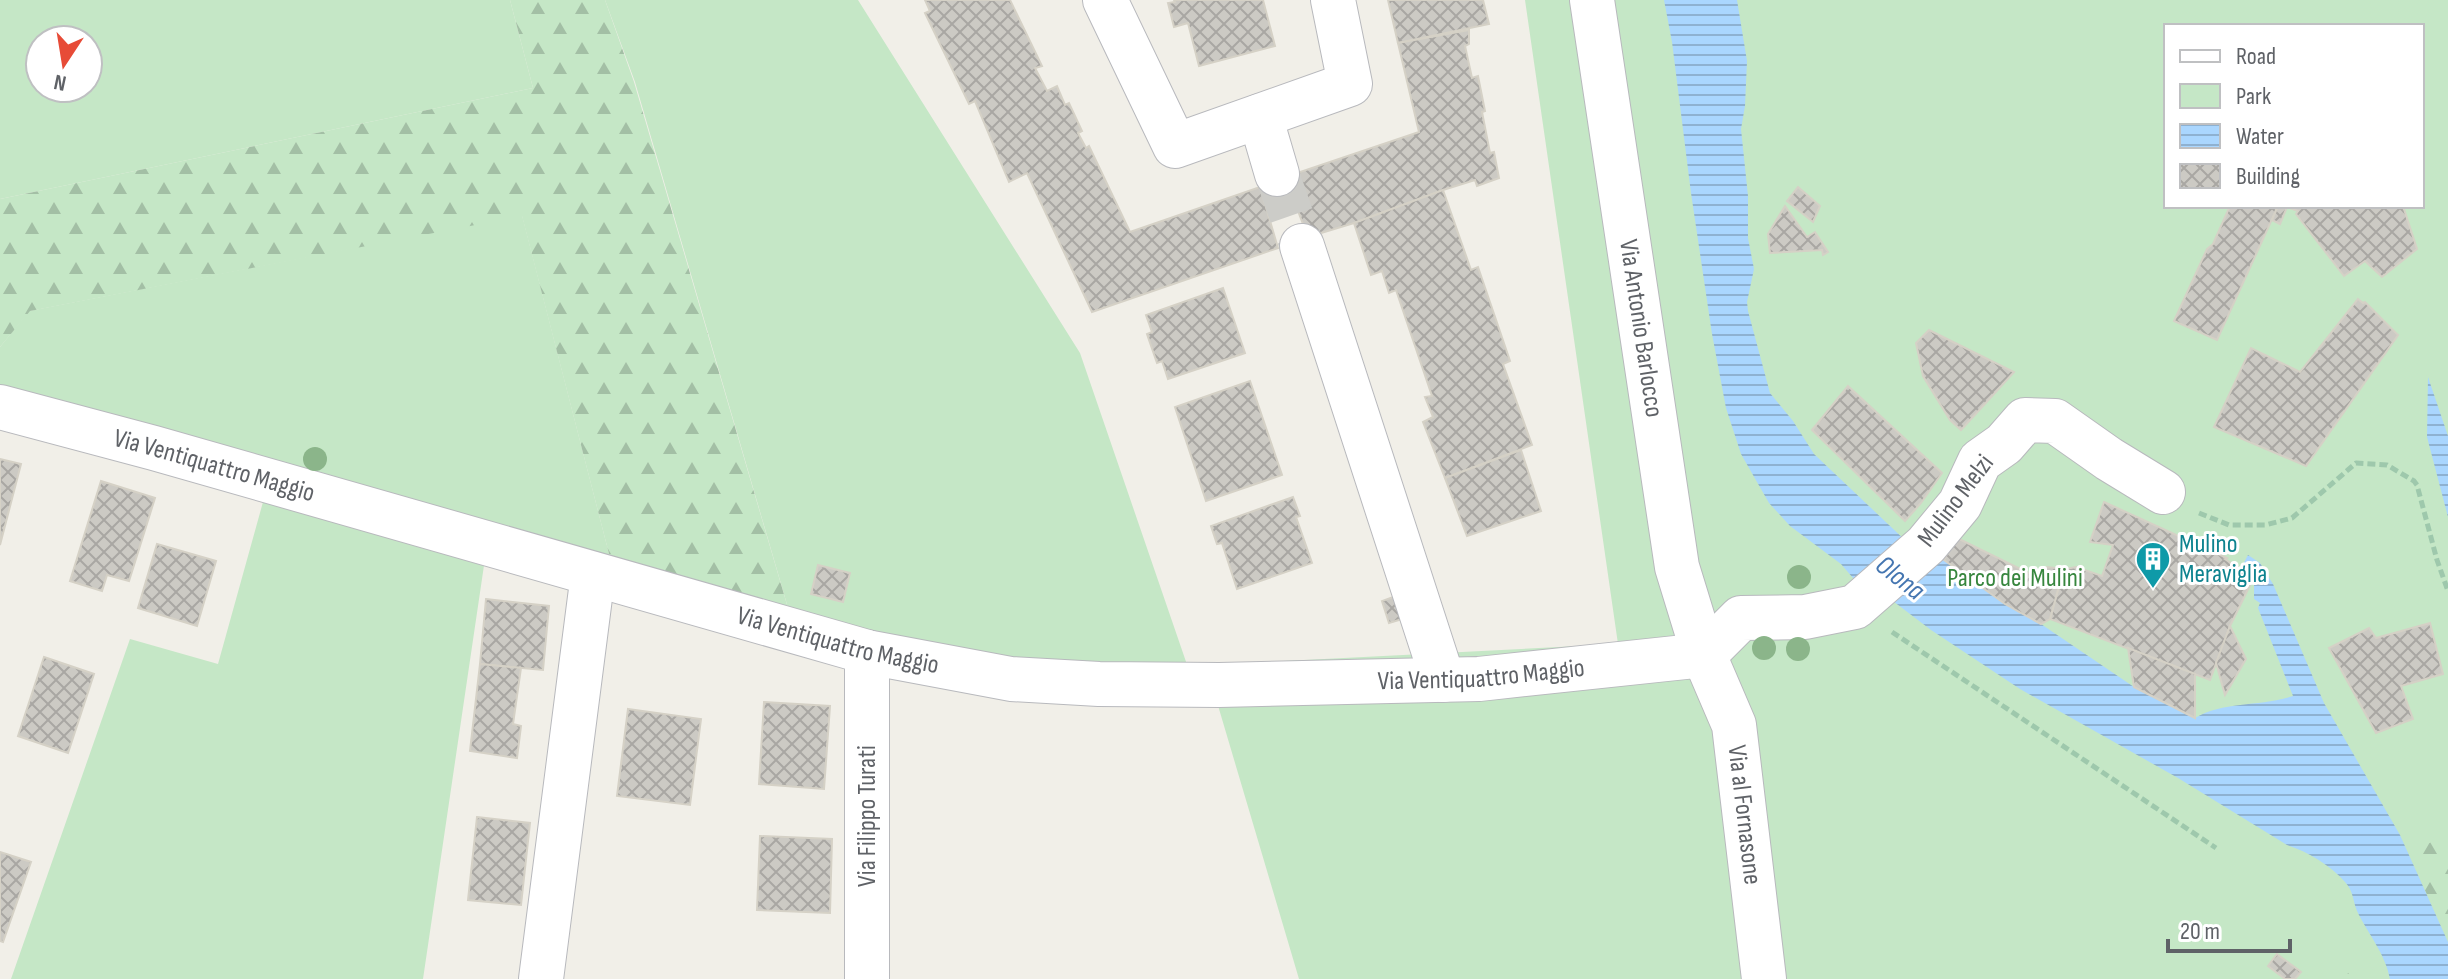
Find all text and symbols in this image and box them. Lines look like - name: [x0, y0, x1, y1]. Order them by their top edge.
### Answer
- north arrow: [24, 24, 104, 104]
- legend: [2164, 24, 2424, 208]
- text: Road: [2236, 42, 2276, 71]
- text: N: [52, 68, 69, 97]
- text: Park: [2236, 82, 2271, 111]
- text: Water: [2236, 122, 2284, 151]
- text: Building: [2236, 162, 2300, 191]
- street label: Via Antonio Barlocco: [1613, 237, 1670, 419]
- street label: Via Ventiquattro Maggio: [110, 422, 318, 509]
- street label: Mulino Melzi: [1911, 449, 2001, 553]
- place label: Mulino Meraviglia: [2179, 529, 2267, 590]
- building icon: Mulino Meraviglia: [2134, 540, 2172, 590]
- water label: Olona: [1869, 549, 1932, 608]
- park label: Parco dei Mulini: [1947, 563, 2083, 594]
- street label: Via Ventiquattro Maggio: [733, 600, 941, 681]
- street label: Via Ventiquattro Maggio: [1377, 652, 1586, 697]
- street label: Via al Fornasone: [1721, 743, 1768, 886]
- street label: Via Filippo Turati: [852, 745, 883, 887]
- scale bar: [2168, 903, 2290, 953]
- text: 20 m: [2180, 917, 2220, 946]

